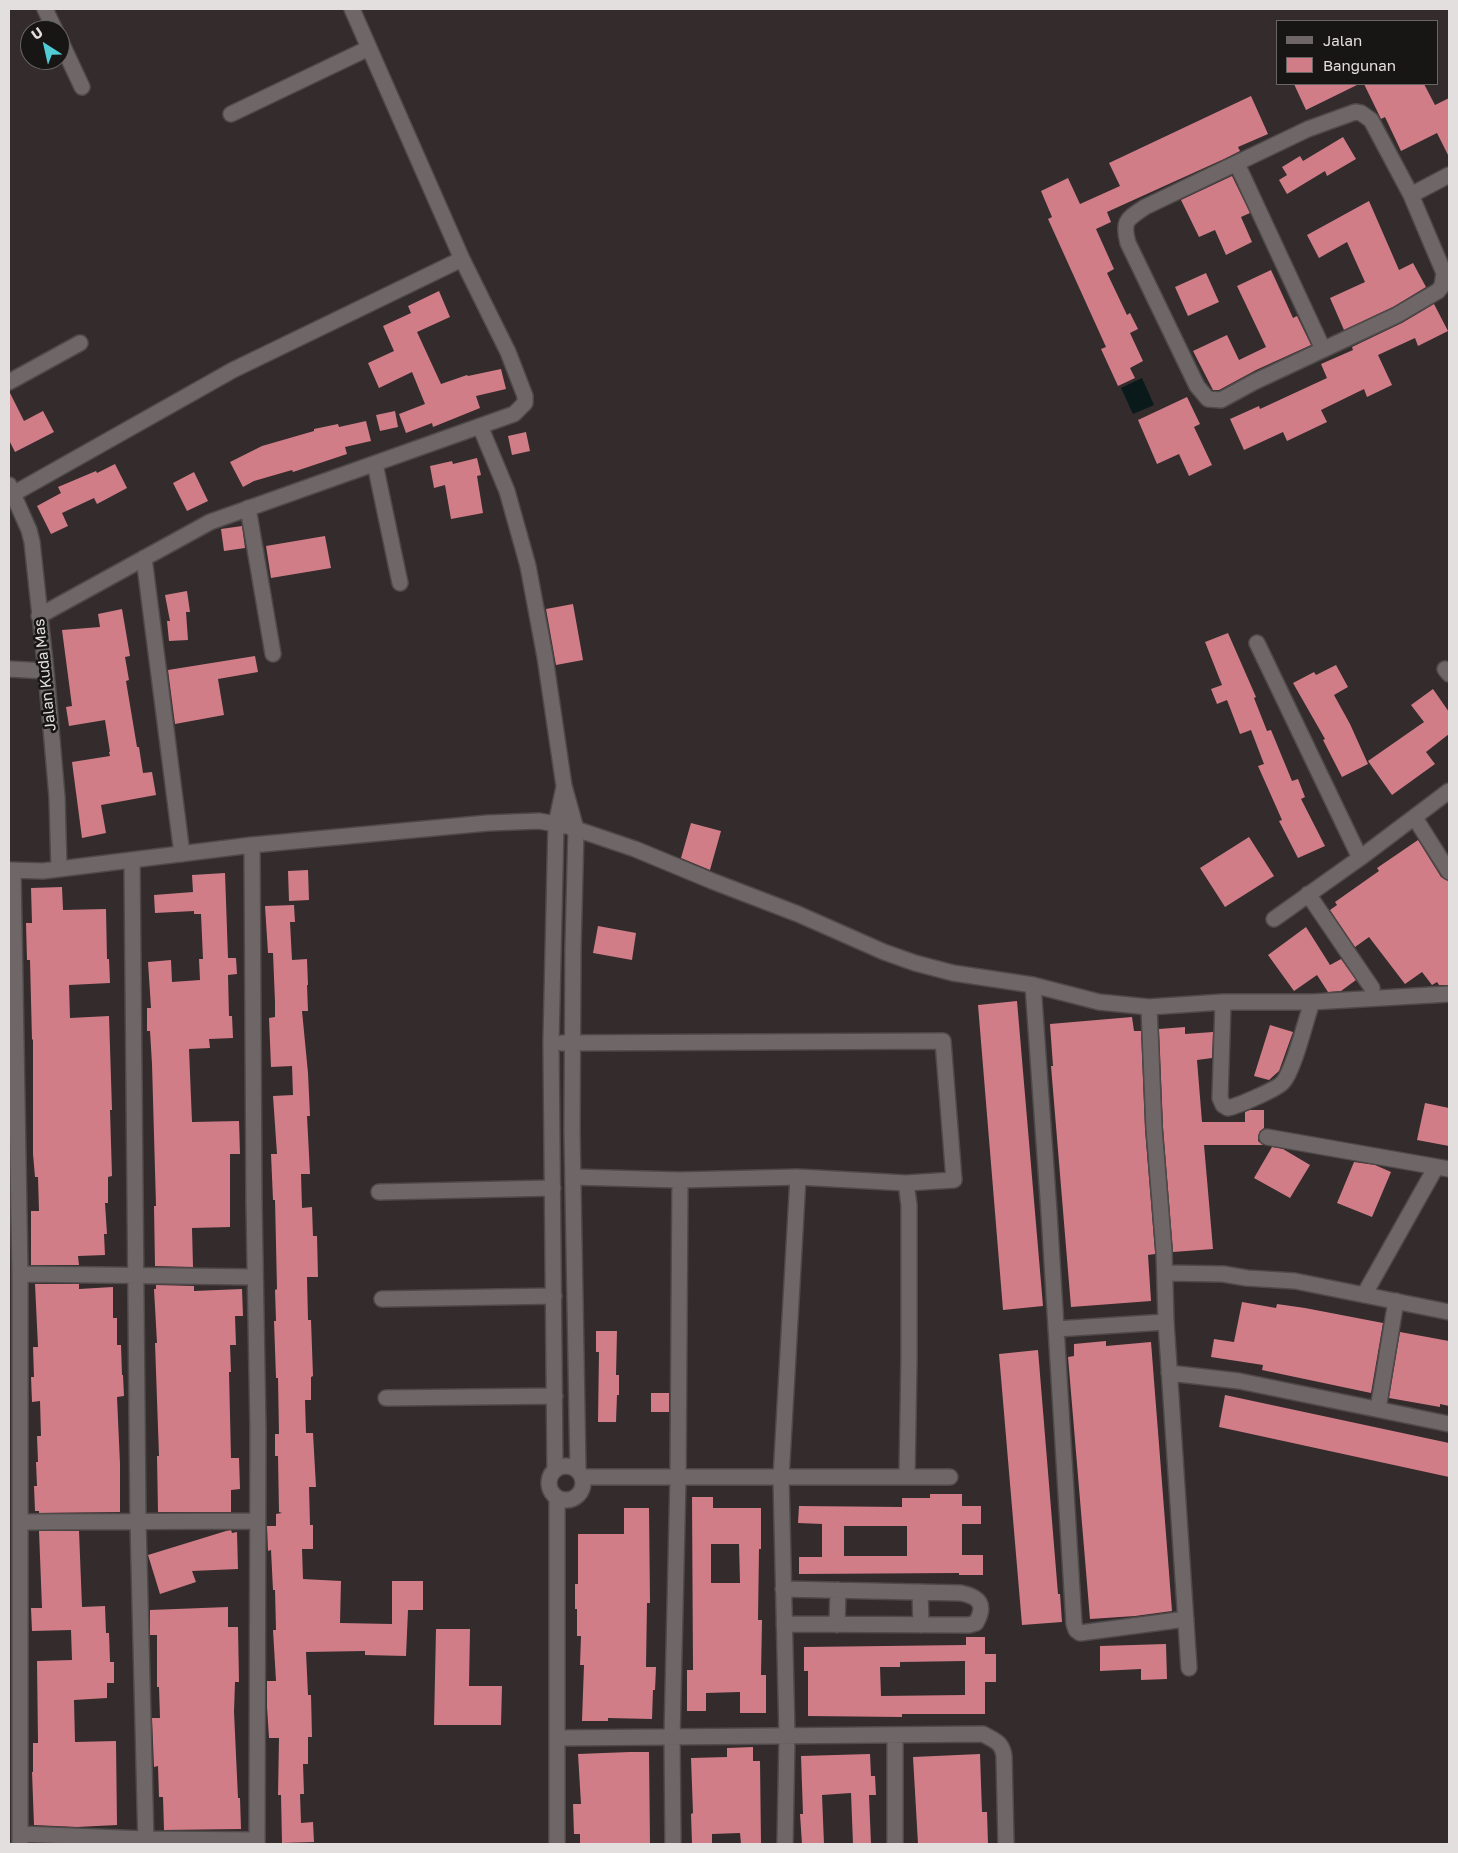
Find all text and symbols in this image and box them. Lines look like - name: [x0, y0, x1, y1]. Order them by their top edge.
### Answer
- north arrow: [20, 20, 70, 70]
- legend: [1276, 20, 1438, 85]
- text: U: [28, 23, 46, 43]
- text: Jalan: [1323, 31, 1362, 49]
- text: Bangunan: [1323, 56, 1396, 74]
- street label: Jalan Kuda Mas: [30, 618, 60, 732]

